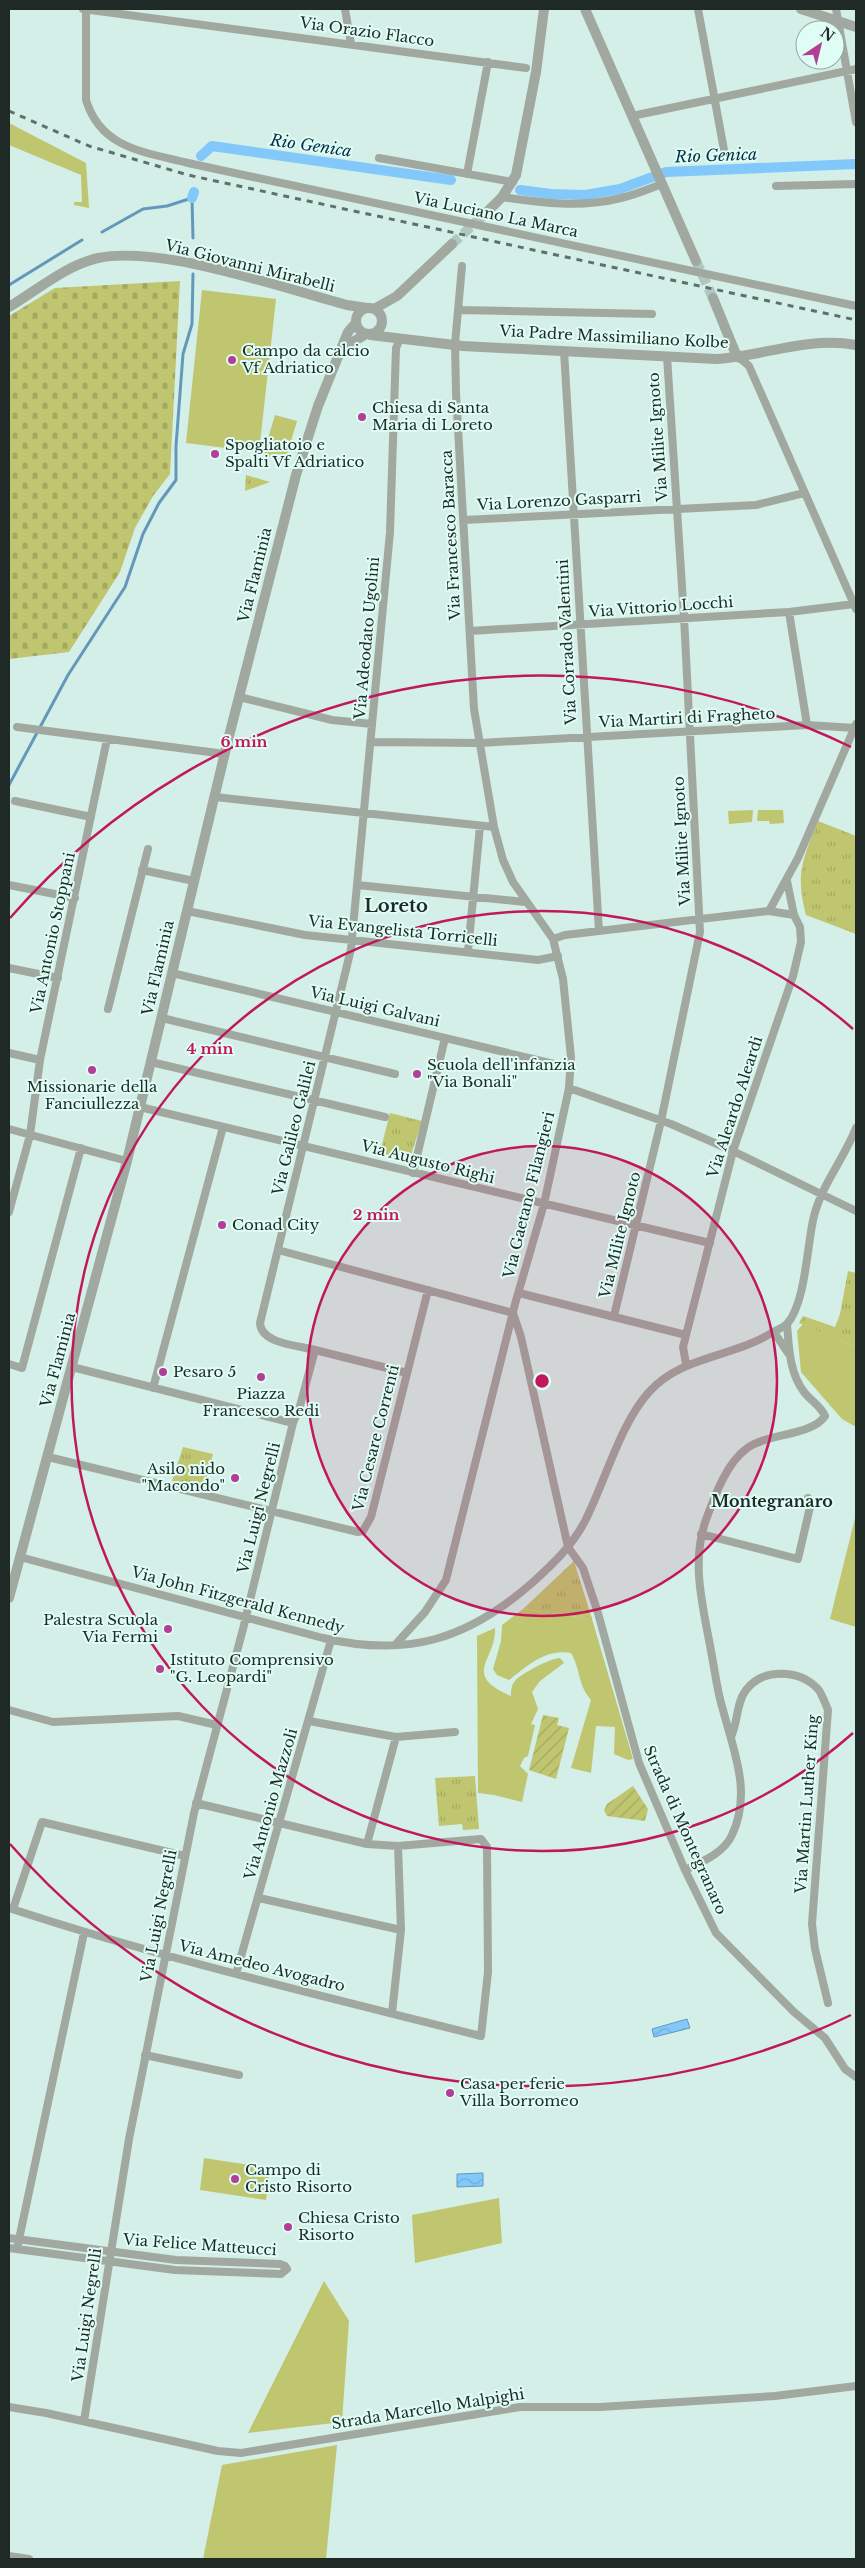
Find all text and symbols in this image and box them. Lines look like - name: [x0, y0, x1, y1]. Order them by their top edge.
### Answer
- street label: Via Orazio Flacco: [298, 13, 436, 50]
- north arrow: [795, 20, 845, 70]
- text: N: [817, 23, 838, 46]
- water label: Rio Genica: [268, 129, 353, 161]
- water label: Rio Genica: [674, 144, 757, 166]
- street label: Via Luciano La Marca: [411, 188, 581, 241]
- street label: Via Giovanni Mirabelli: [162, 235, 337, 296]
- street label: Via Padre Massimiliano Kolbe: [498, 321, 729, 352]
- place label: Campo da calcio Vf Adriatico: [241, 341, 370, 377]
- marker: Campo da calcio Vf Adriatico: [226, 354, 238, 366]
- street label: Via Milite Ignoto: [643, 371, 672, 503]
- place label: Chiesa di Santa Maria di Loreto: [372, 398, 493, 434]
- marker: Chiesa di Santa Maria di Loreto: [356, 411, 368, 423]
- place label: Spogliatoio e Spalti Vf Adriatico: [225, 435, 365, 471]
- marker: Spogliatoio e Spalti Vf Adriatico: [209, 448, 221, 460]
- street label: Via Francesco Baracca: [437, 449, 464, 621]
- street label: Via Lorenzo Gasparri: [475, 487, 642, 514]
- street label: Via Flaminia: [233, 525, 276, 625]
- street label: Via Adeodato Ugolini: [350, 556, 383, 721]
- street label: Via Corrado Valentini: [553, 559, 580, 726]
- street label: Via Vittorio Locchi: [587, 592, 734, 621]
- street label: Via Martiri di Fragheto: [597, 703, 776, 732]
- text: 6 min: [220, 732, 268, 751]
- street label: Via Milite Ignoto: [669, 776, 694, 907]
- street label: Via Antonio Stoppani: [26, 850, 79, 1016]
- district label: Loreto: [364, 895, 428, 917]
- street label: Via Evangelista Torricelli: [306, 911, 499, 950]
- street label: Via Flaminia: [137, 918, 178, 1018]
- street label: Via Luigi Galvani: [307, 982, 442, 1031]
- street label: Via Aleardo Aleardi: [702, 1033, 766, 1181]
- text: 4 min: [187, 1039, 234, 1058]
- place label: Scuola dell'infanzia "Via Bonali": [427, 1055, 576, 1091]
- street label: Via Galileo Galilei: [267, 1059, 319, 1198]
- marker: Missionarie della Fanciullezza: [86, 1064, 98, 1076]
- marker: Scuola dell'infanzia "Via Bonali": [411, 1068, 423, 1080]
- place label: Missionarie della Fanciullezza: [27, 1077, 158, 1113]
- street label: Via Gaetano Filangieri: [498, 1110, 558, 1281]
- street label: Via Augusto Righi: [358, 1135, 497, 1187]
- street label: Via Milite Ignoto: [594, 1169, 644, 1301]
- text: 2 min: [353, 1205, 399, 1224]
- place label: Conad City: [232, 1215, 320, 1234]
- marker: Conad City: [216, 1219, 228, 1231]
- street label: Via Flaminia: [35, 1310, 79, 1410]
- place label: Pesaro 5: [173, 1362, 236, 1381]
- street label: Via Cesare Correnti: [348, 1363, 403, 1514]
- marker: Pesaro 5: [157, 1366, 169, 1378]
- marker: Piazza Francesco Redi: [255, 1371, 267, 1383]
- centre of rings: [533, 1372, 551, 1390]
- place label: Piazza Francesco Redi: [203, 1384, 319, 1420]
- street label: Via Luigi Negrelli: [233, 1440, 284, 1577]
- place label: Asilo nido "Macondo": [142, 1459, 225, 1495]
- marker: Asilo nido "Macondo": [229, 1472, 241, 1484]
- district label: Montegranaro: [711, 1491, 833, 1511]
- street label: Via John Fitzgerald Kennedy: [129, 1562, 347, 1637]
- place label: Palestra Scuola Via Fermi: [43, 1610, 159, 1646]
- marker: Palestra Scuola Via Fermi: [162, 1623, 174, 1635]
- place label: Istituto Comprensivo "G. Leopardi": [170, 1650, 334, 1686]
- marker: Istituto Comprensivo "G. Leopardi": [154, 1663, 166, 1675]
- street label: Via Martin Luther King: [791, 1713, 822, 1895]
- street label: Via Antonio Mazzoli: [240, 1726, 301, 1883]
- street label: Strada di Montegranaro: [640, 1742, 731, 1917]
- street label: Via Luigi Negrelli: [136, 1848, 181, 1985]
- street label: Via Amedeo Avogadro: [176, 1935, 347, 1995]
- place label: Casa per ferie Villa Borromeo: [459, 2074, 579, 2110]
- marker: Casa per ferie Villa Borromeo: [444, 2087, 456, 2099]
- place label: Campo di Cristo Risorto: [245, 2160, 352, 2196]
- marker: Campo di Cristo Risorto: [229, 2173, 241, 2185]
- place label: Chiesa Cristo Risorto: [298, 2208, 400, 2244]
- marker: Chiesa Cristo Risorto: [282, 2221, 294, 2233]
- street label: Via Felice Matteucci: [122, 2230, 278, 2259]
- street label: Via Luigi Negrelli: [68, 2247, 105, 2384]
- street label: Strada Marcello Malpighi: [330, 2384, 526, 2433]

